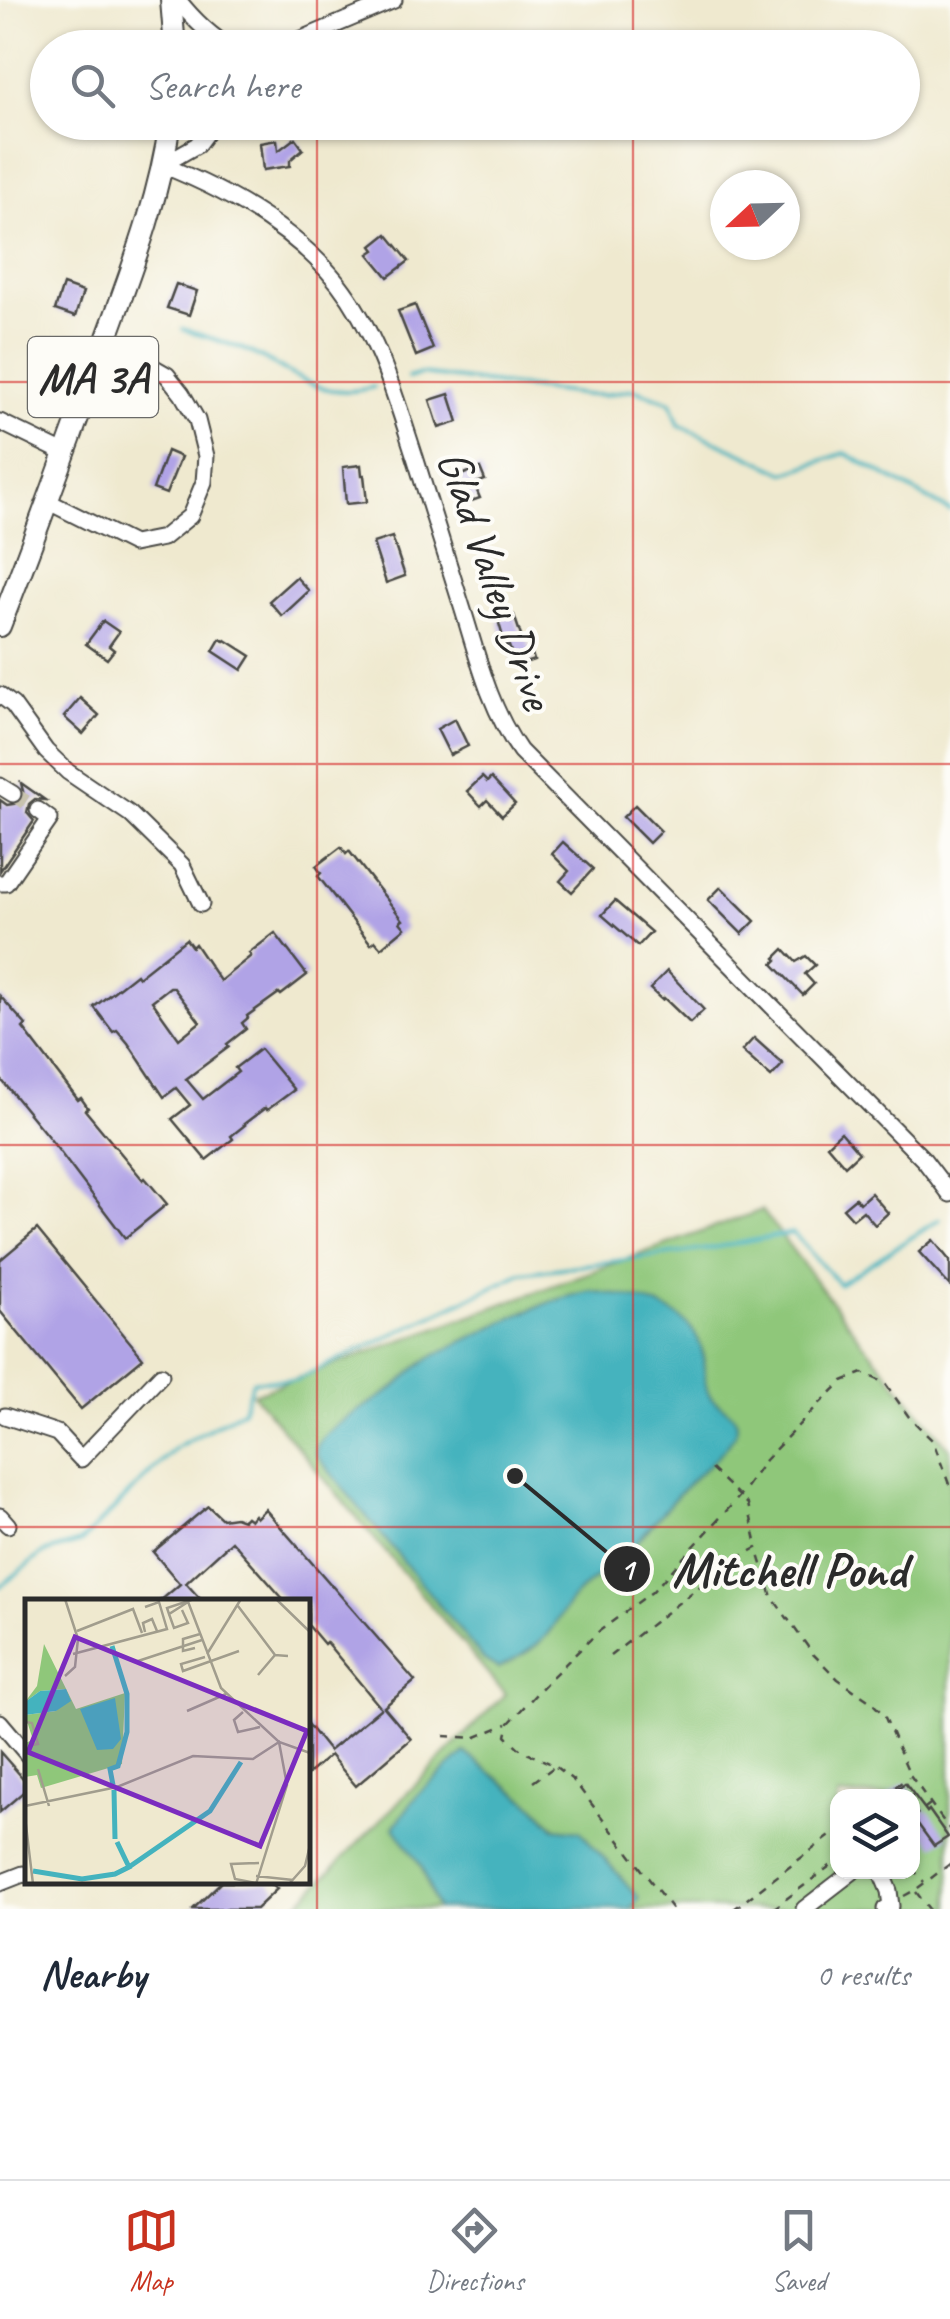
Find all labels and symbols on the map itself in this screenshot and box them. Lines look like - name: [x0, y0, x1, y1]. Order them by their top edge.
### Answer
- north arrow: [710, 170, 800, 260]
- road number: MA 3A: [28, 337, 158, 417]
- street label: Glad Valley Drive: [424, 442, 569, 720]
- callout: Mitchell Pond: [602, 1529, 926, 1609]
- text: Mitchell Pond: [672, 1538, 914, 1601]
- text: 1: [620, 1550, 637, 1588]
- inset map: [25, 1599, 310, 1884]

